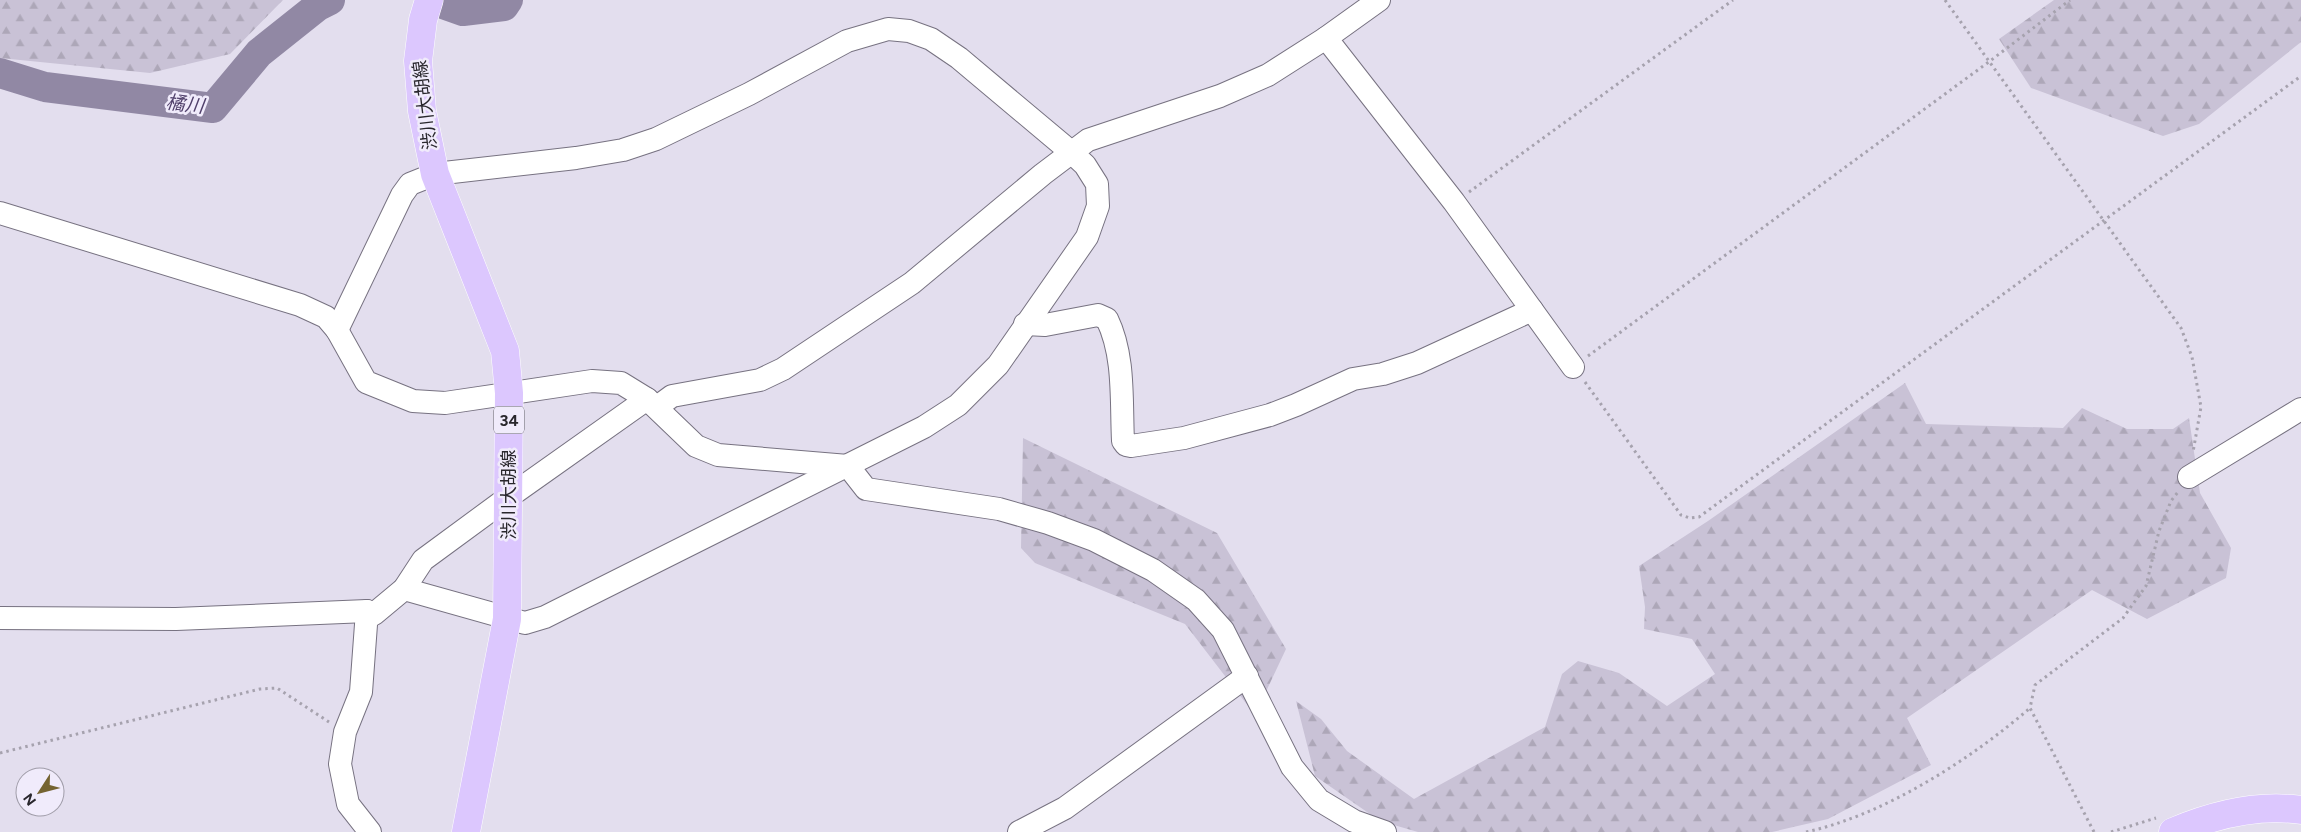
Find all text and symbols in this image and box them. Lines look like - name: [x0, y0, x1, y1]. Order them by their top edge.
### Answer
- street label: 渋川大胡線: [409, 59, 441, 151]
- water label: 橘川: [165, 90, 207, 118]
- road number: 34: [494, 406, 524, 434]
- street label: 渋川大胡線: [498, 450, 520, 540]
- north arrow: [15, 767, 65, 817]
- text: N: [20, 790, 40, 809]

